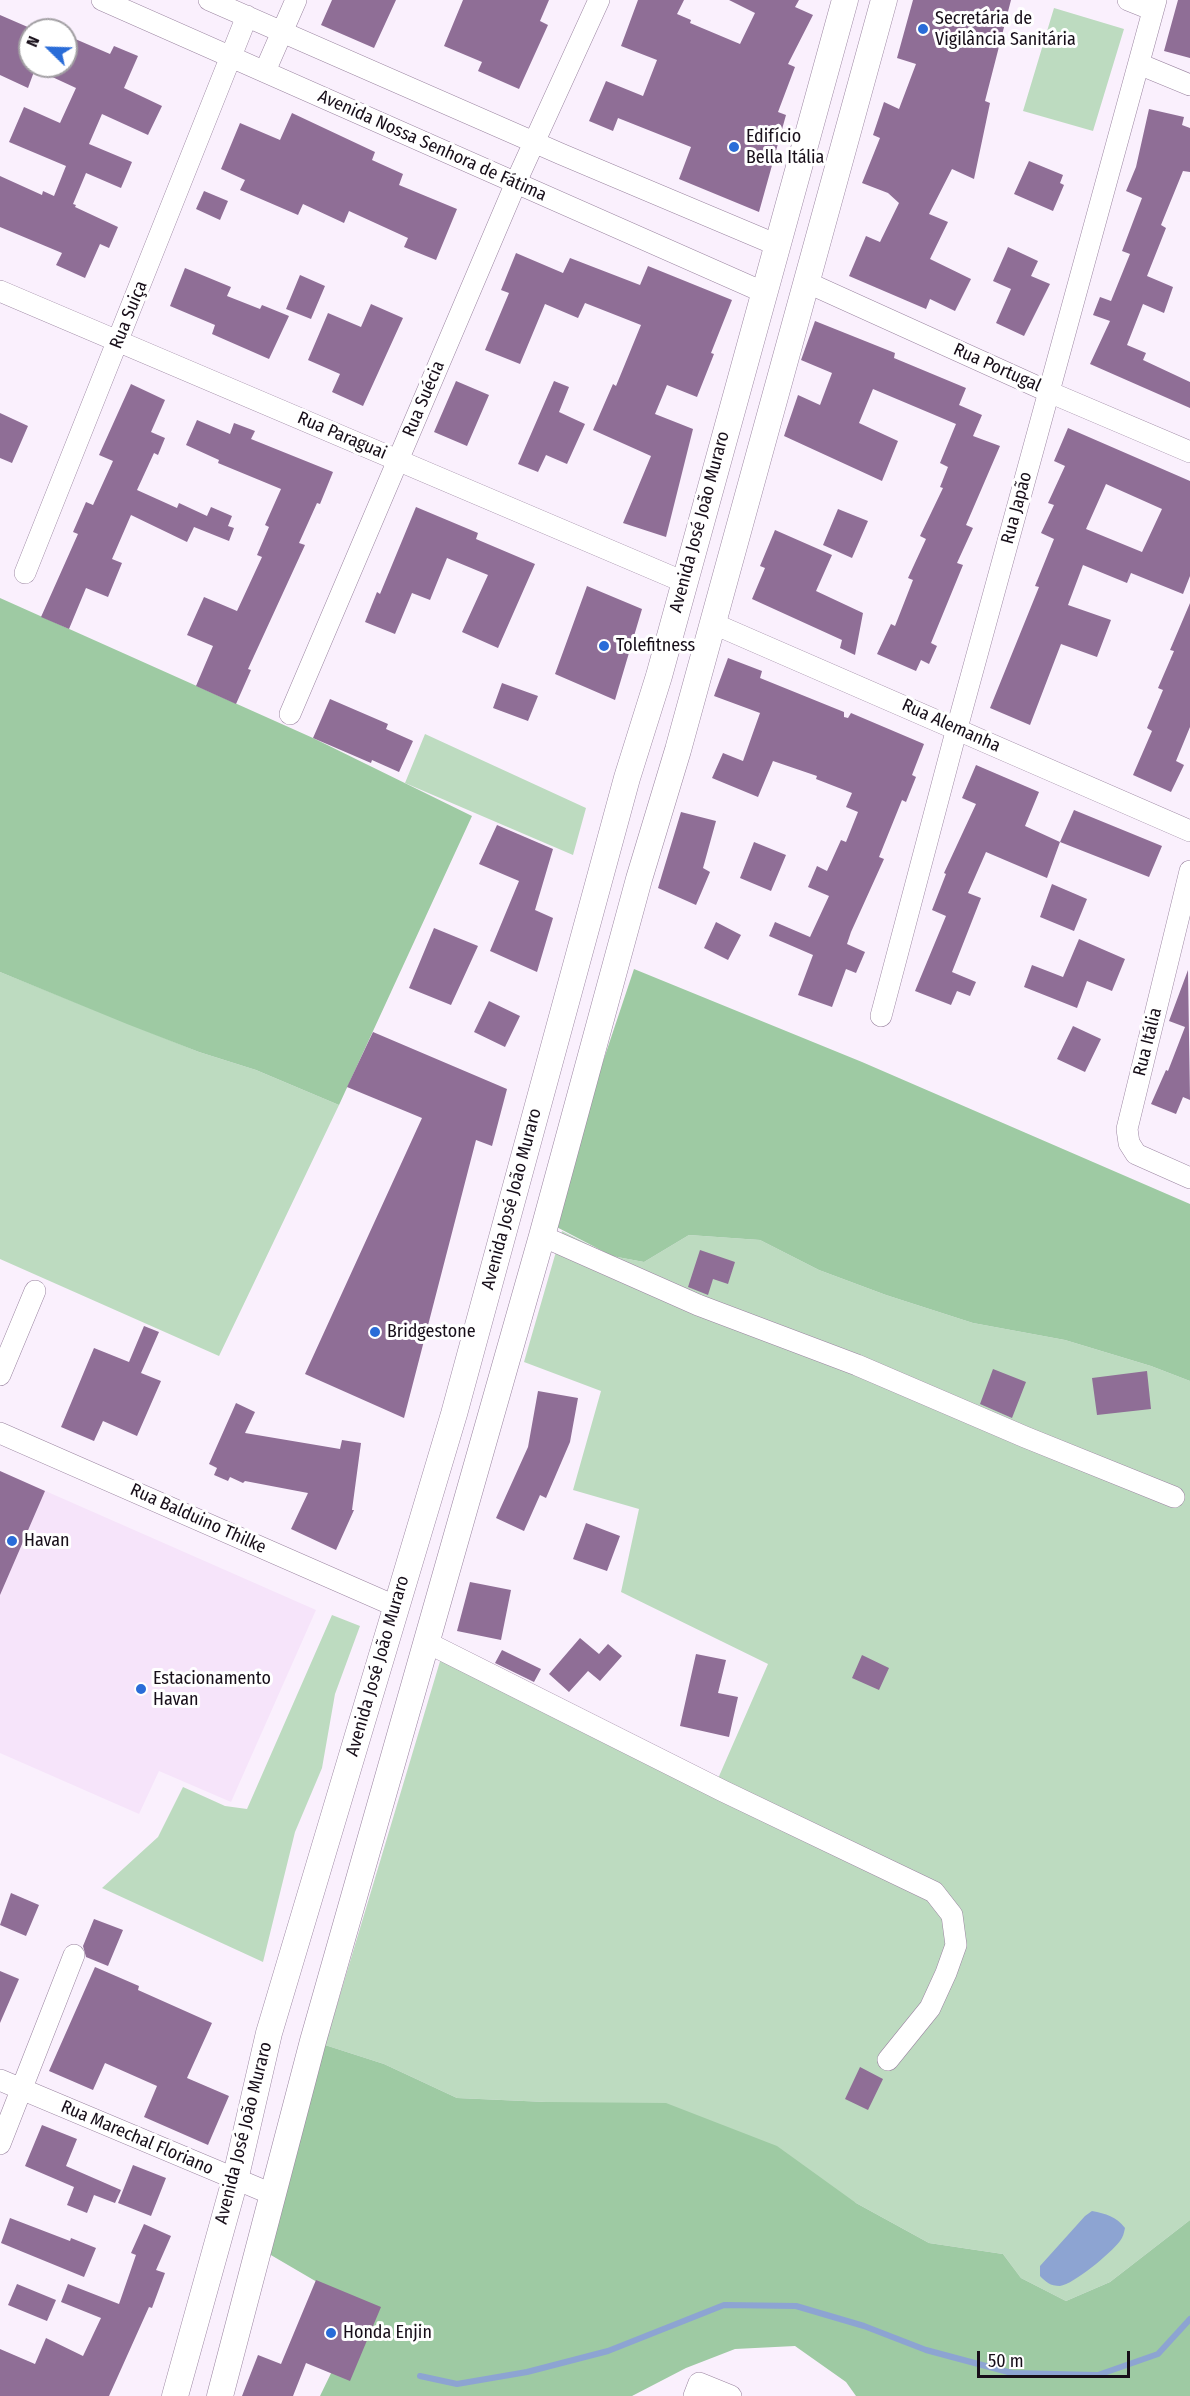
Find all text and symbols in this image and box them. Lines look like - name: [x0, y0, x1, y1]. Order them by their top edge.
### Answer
- place label: Secretária de Vigilância Sanitária: [935, 8, 1076, 50]
- north arrow: [18, 18, 78, 78]
- marker: Secretária de Vigilância Sanitária: [916, 22, 930, 36]
- text: N: [22, 33, 43, 50]
- street label: Avenida Nossa Senhora de Fátima: [314, 86, 550, 206]
- place label: Edifício Bella Itália: [746, 126, 824, 168]
- marker: Edifício Bella Itália: [727, 140, 741, 154]
- street label: Rua Suiça: [106, 278, 152, 352]
- street label: Rua Portugal: [950, 339, 1044, 397]
- street label: Rua Suécia: [398, 358, 450, 440]
- street label: Rua Paraguai: [294, 408, 390, 464]
- street label: Avenida José João Muraro: [665, 429, 735, 615]
- street label: Rua Japão: [997, 470, 1037, 546]
- place label: Tolefitness: [616, 635, 695, 657]
- marker: Tolefitness: [597, 639, 611, 653]
- street label: Rua Alemanha: [898, 695, 1004, 757]
- street label: Rua Itália: [1129, 1006, 1167, 1078]
- street label: Avenida José João Muraro: [477, 1106, 547, 1292]
- place label: Bridgestone: [387, 1321, 476, 1343]
- marker: Bridgestone: [368, 1325, 382, 1339]
- street label: Rua Balduino Thilke: [127, 1479, 269, 1559]
- place label: Havan: [24, 1530, 70, 1552]
- marker: Havan: [5, 1534, 19, 1548]
- street label: Avenida José João Muraro: [342, 1573, 414, 1759]
- place label: Estacionamento Havan: [153, 1668, 271, 1710]
- marker: Estacionamento Havan: [134, 1682, 148, 1696]
- street label: Avenida José João Muraro: [211, 2040, 277, 2226]
- street label: Rua Marechal Floriano: [57, 2096, 217, 2180]
- place label: Honda Enjin: [343, 2322, 432, 2344]
- marker: Honda Enjin: [324, 2326, 338, 2340]
- scale bar: [980, 2339, 1133, 2377]
- text: 50 m: [988, 2350, 1024, 2372]

